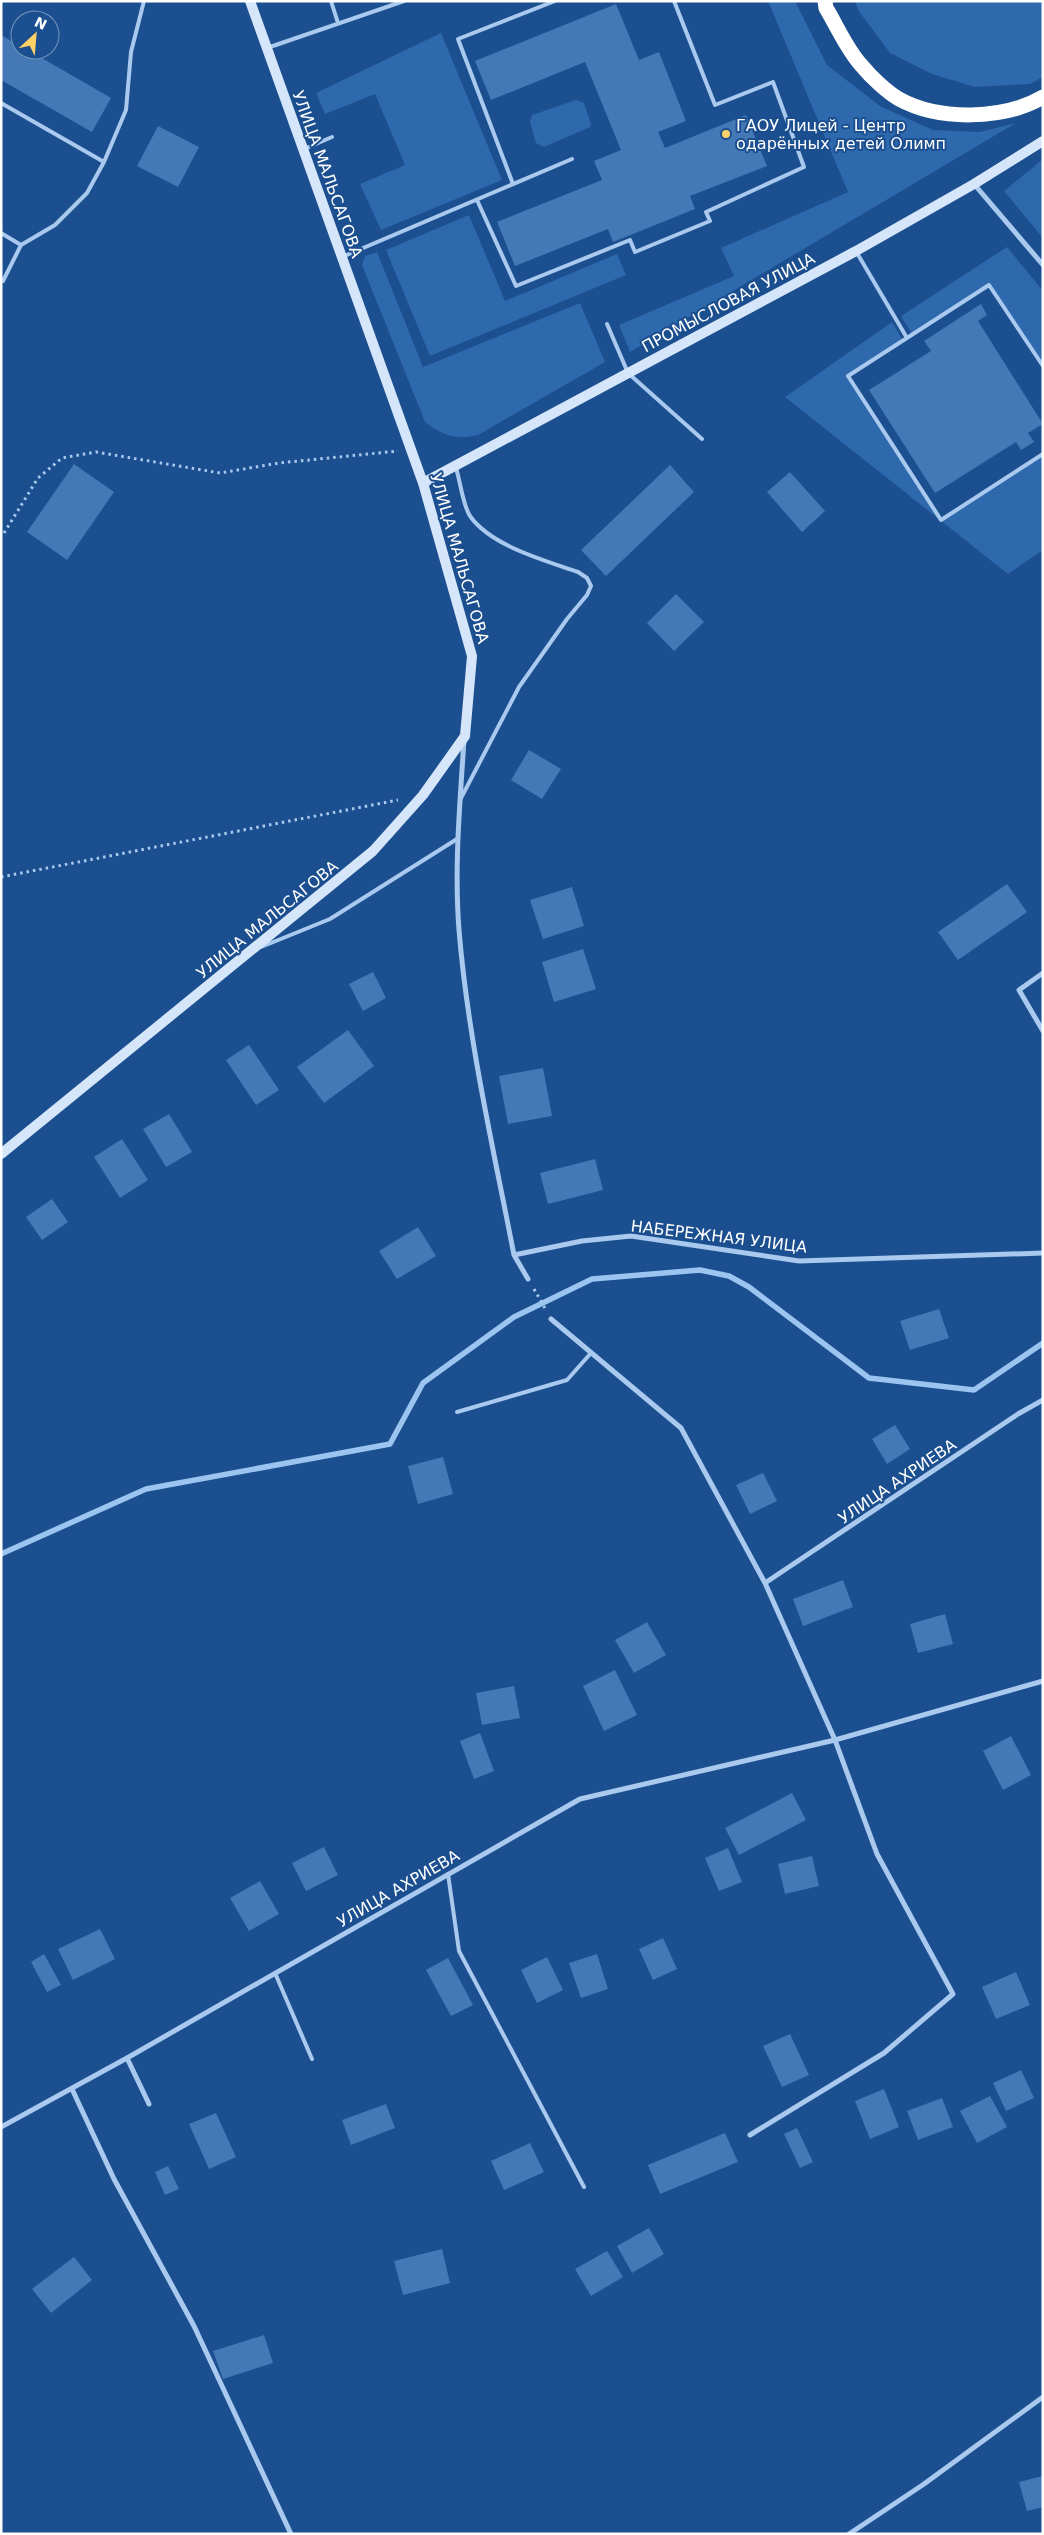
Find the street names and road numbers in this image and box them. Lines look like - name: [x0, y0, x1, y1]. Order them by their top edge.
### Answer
- street label: УЛИЦА МАЛЬСАГОВА: [288, 88, 367, 260]
- street label: ПРОМЫСЛОВАЯ УЛИЦА: [638, 249, 818, 356]
- street label: УЛИЦА МАЛЬСАГОВА: [426, 471, 493, 646]
- street label: УЛИЦА МАЛЬСАГОВА: [193, 856, 342, 982]
- street label: НАБЕРЕЖНАЯ УЛИЦА: [630, 1216, 808, 1257]
- street label: УЛИЦА АХРИЕВА: [835, 1435, 960, 1528]
- street label: УЛИЦА АХРИЕВА: [334, 1846, 463, 1931]

